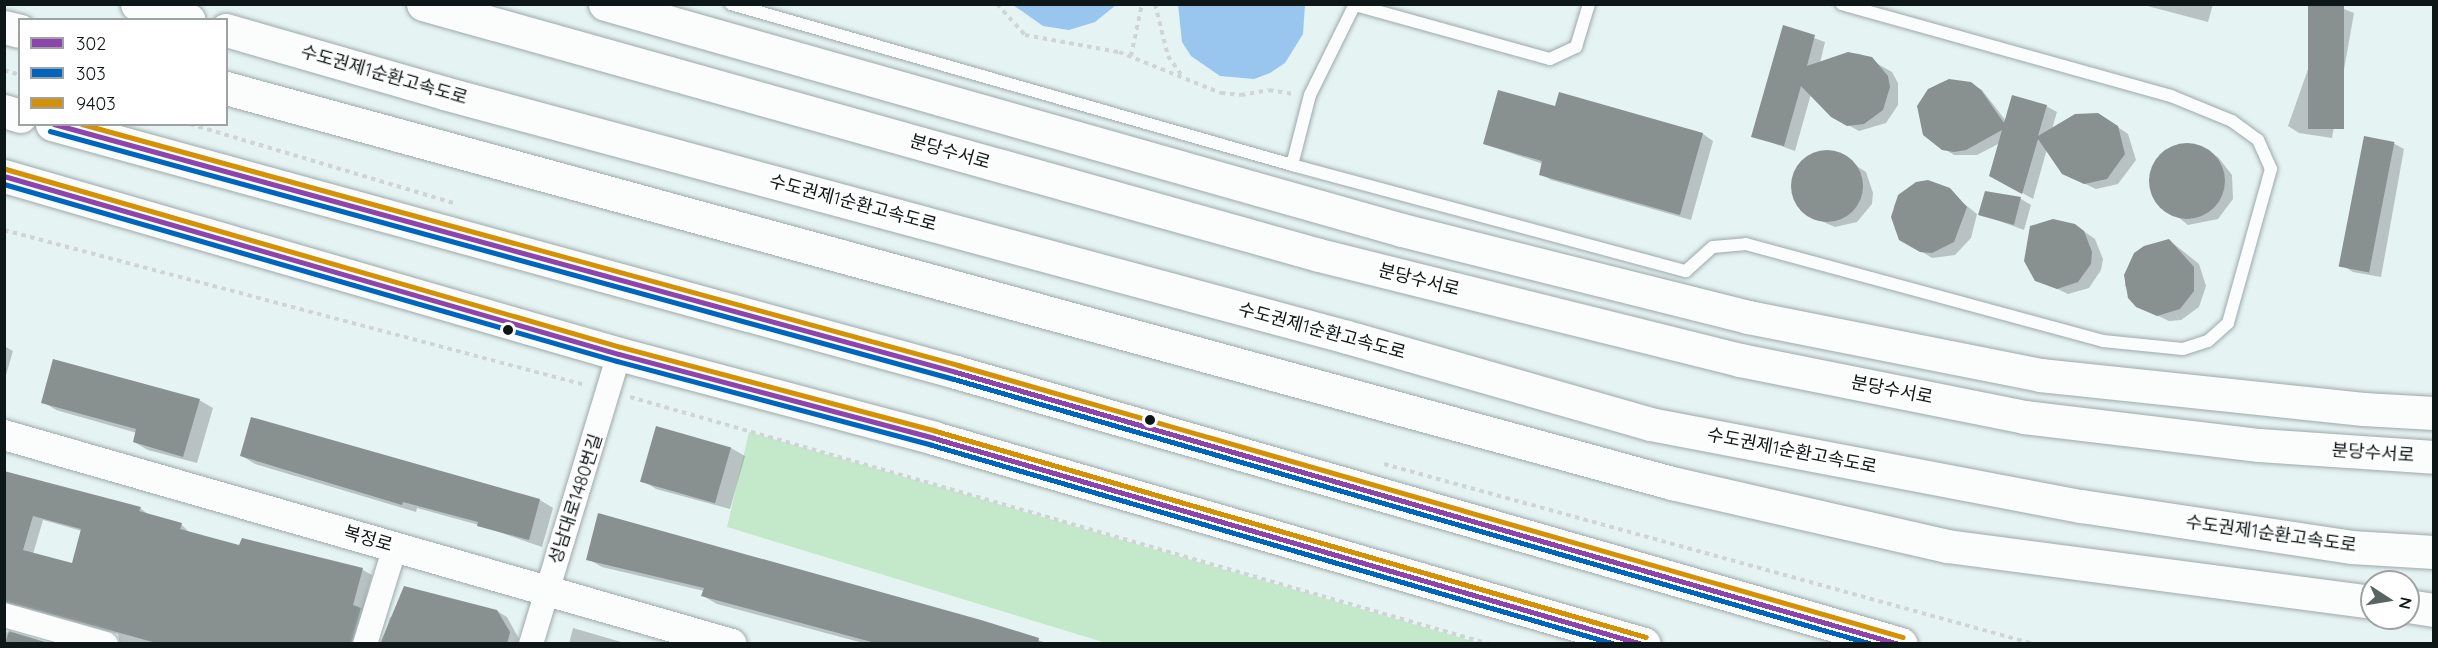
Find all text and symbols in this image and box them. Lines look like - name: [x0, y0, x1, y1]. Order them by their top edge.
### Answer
- legend: [18, 18, 228, 126]
- text: 302: [76, 32, 106, 55]
- street label: 수도권제1순환고속도로: [298, 41, 470, 109]
- text: 303: [76, 62, 106, 85]
- text: 9403: [76, 92, 116, 115]
- street label: 분당수서로: [907, 130, 993, 174]
- street label: 수도권제1순환고속도로: [767, 170, 939, 236]
- street label: 분당수서로: [1376, 260, 1462, 300]
- street label: 수도권제1순환고속도로: [1236, 298, 1408, 364]
- unlabelled marker: [502, 324, 514, 336]
- street label: 분당수서로: [1849, 371, 1935, 409]
- unlabelled marker: [1144, 414, 1156, 426]
- street label: 수도권제1순환고속도로: [1705, 424, 1879, 478]
- street label: 성남대로1480번길: [545, 431, 607, 567]
- street label: 분당수서로: [2331, 439, 2415, 467]
- street label: 수도권제1순환고속도로: [2184, 511, 2358, 557]
- street label: 복정로: [341, 522, 395, 556]
- north arrow: [2360, 570, 2420, 630]
- text: N: [2395, 595, 2417, 611]

